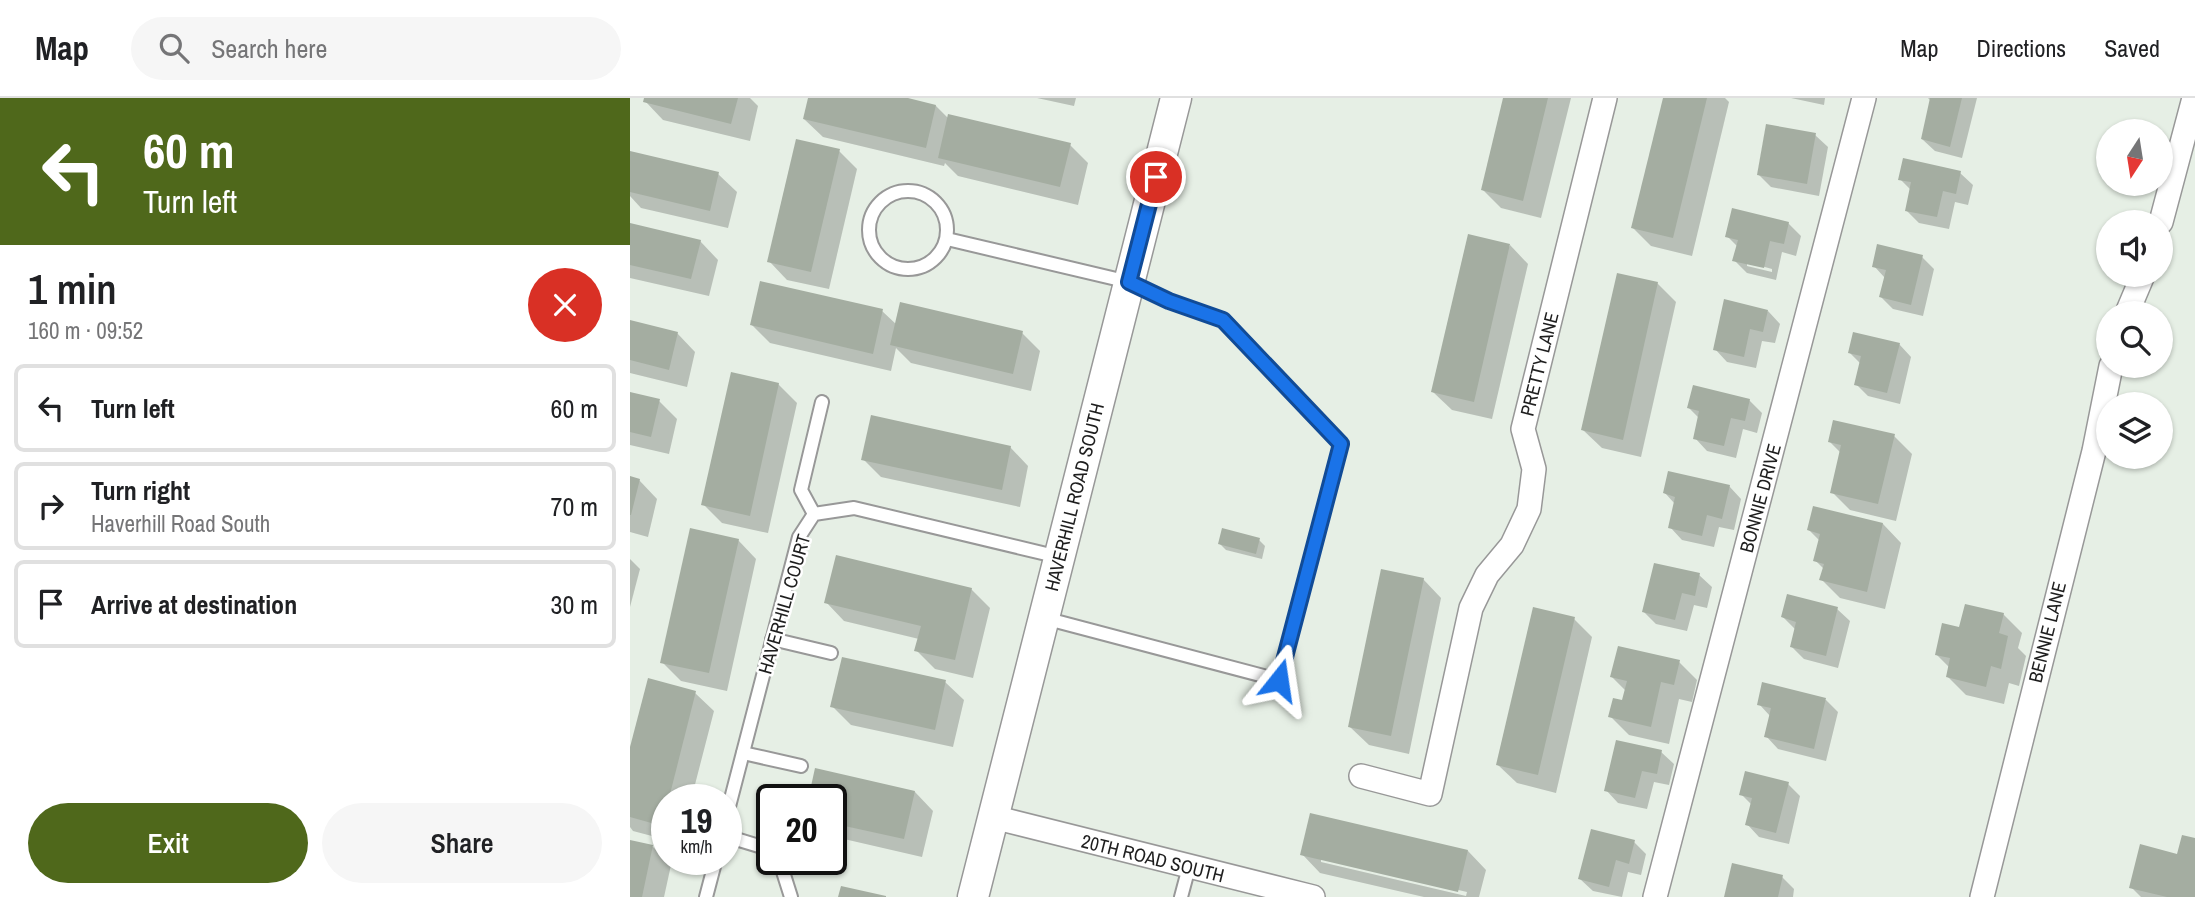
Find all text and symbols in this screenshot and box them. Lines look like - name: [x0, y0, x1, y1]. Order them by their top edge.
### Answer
- search box: [131, 17, 621, 80]
- text: Map: [35, 26, 89, 70]
- icon: search: [155, 29, 193, 67]
- text: Search here: [211, 31, 327, 66]
- text: Map: [1900, 32, 1938, 64]
- text: Directions: [1976, 32, 2066, 64]
- text: Saved: [2104, 32, 2160, 64]
- text: 60 m: [143, 117, 235, 183]
- north arrow: [2096, 119, 2174, 196]
- map controls: [2096, 119, 2173, 469]
- icon: left: [28, 126, 119, 217]
- pin: [1126, 147, 1186, 207]
- icon: arrive: [1137, 158, 1175, 196]
- text: Turn left: [143, 180, 237, 223]
- button: sound: [2096, 210, 2173, 287]
- text: 1 min: [28, 261, 117, 317]
- button: close: [528, 268, 602, 342]
- button: search: [2096, 301, 2173, 378]
- street label: PRETTY LANE: [1514, 309, 1564, 419]
- text: 160 m · 09:52: [28, 315, 143, 346]
- icon: left: [32, 389, 70, 427]
- text: Turn left: [91, 391, 175, 426]
- text: 60 m: [551, 391, 598, 426]
- button: layers: [2096, 392, 2173, 469]
- street label: HAVERHILL ROAD SOUTH: [1038, 400, 1110, 594]
- street label: BONNIE DRIVE: [1733, 441, 1787, 555]
- text: Turn right: [91, 473, 190, 508]
- icon: right: [32, 487, 70, 525]
- text: 70 m: [551, 489, 598, 524]
- text: Haverhill Road South: [91, 508, 270, 539]
- street label: HAVERHILL COURT: [752, 531, 817, 677]
- street label: BENNIE LANE: [2022, 579, 2072, 685]
- icon: arrive: [32, 585, 70, 623]
- text: Arrive at destination: [91, 587, 297, 622]
- text: 30 m: [551, 587, 598, 622]
- position arrow: [1242, 643, 1316, 717]
- speed limit sign: 20: [756, 784, 847, 875]
- text: 19: [681, 797, 712, 844]
- button: Exit: [28, 803, 308, 883]
- button: Share: [322, 803, 602, 883]
- street label: 20TH ROAD SOUTH: [1079, 828, 1227, 888]
- text: km/h: [681, 834, 713, 859]

